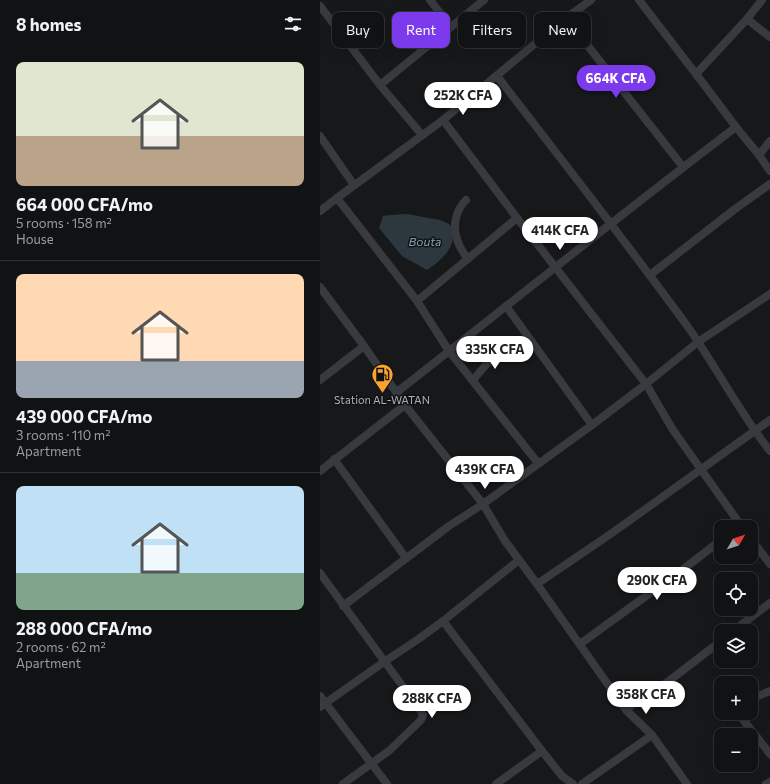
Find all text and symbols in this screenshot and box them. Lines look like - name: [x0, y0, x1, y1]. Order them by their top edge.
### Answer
- chip: Buy: [332, 12, 384, 48]
- chip: Rent: [392, 12, 450, 48]
- chip: Filters: [458, 12, 526, 48]
- chip: New: [534, 12, 591, 48]
- icon: filters: [282, 13, 304, 35]
- text: 8 homes: [16, 14, 81, 35]
- pin: 664K CFA: [575, 65, 657, 99]
- text: 664K CFA: [586, 70, 646, 86]
- pin: 252K CFA: [422, 82, 504, 116]
- text: 252K CFA: [433, 87, 493, 103]
- icon: home: [124, 88, 196, 160]
- text: 664 000 CFA/mo: [16, 194, 153, 215]
- text: 5 rooms · 158 m²: [16, 215, 112, 231]
- pin: 414K CFA: [519, 217, 601, 251]
- text: 414K CFA: [531, 222, 589, 238]
- text: House: [16, 231, 54, 247]
- water label: Bouta: [409, 234, 441, 248]
- icon: home: [124, 300, 196, 372]
- pin: 335K CFA: [454, 336, 536, 370]
- text: 335K CFA: [465, 341, 525, 357]
- fuel station icon: Station AL-WATAN: [369, 361, 395, 394]
- place label: Station AL-WATAN: [334, 393, 430, 406]
- text: 439 000 CFA/mo: [16, 406, 152, 427]
- text: 3 rooms · 110 m²: [16, 427, 110, 443]
- text: Apartment: [16, 443, 81, 459]
- pin: 439K CFA: [444, 456, 526, 490]
- text: 439K CFA: [455, 461, 515, 477]
- icon: home: [124, 512, 196, 584]
- north arrow: [714, 520, 758, 564]
- map controls: [714, 520, 758, 772]
- pin: 290K CFA: [616, 567, 698, 601]
- text: 290K CFA: [627, 572, 687, 588]
- button: locate: [714, 572, 758, 616]
- text: 288 000 CFA/mo: [16, 618, 152, 639]
- button: layers: [714, 624, 758, 668]
- text: 2 rooms · 62 m²: [16, 639, 106, 655]
- text: Apartment: [16, 655, 81, 671]
- button: +: [714, 676, 758, 720]
- pin: 358K CFA: [605, 681, 687, 715]
- pin: 288K CFA: [391, 685, 473, 719]
- text: 358K CFA: [616, 686, 676, 702]
- text: 288K CFA: [402, 690, 462, 706]
- button: −: [714, 728, 758, 772]

